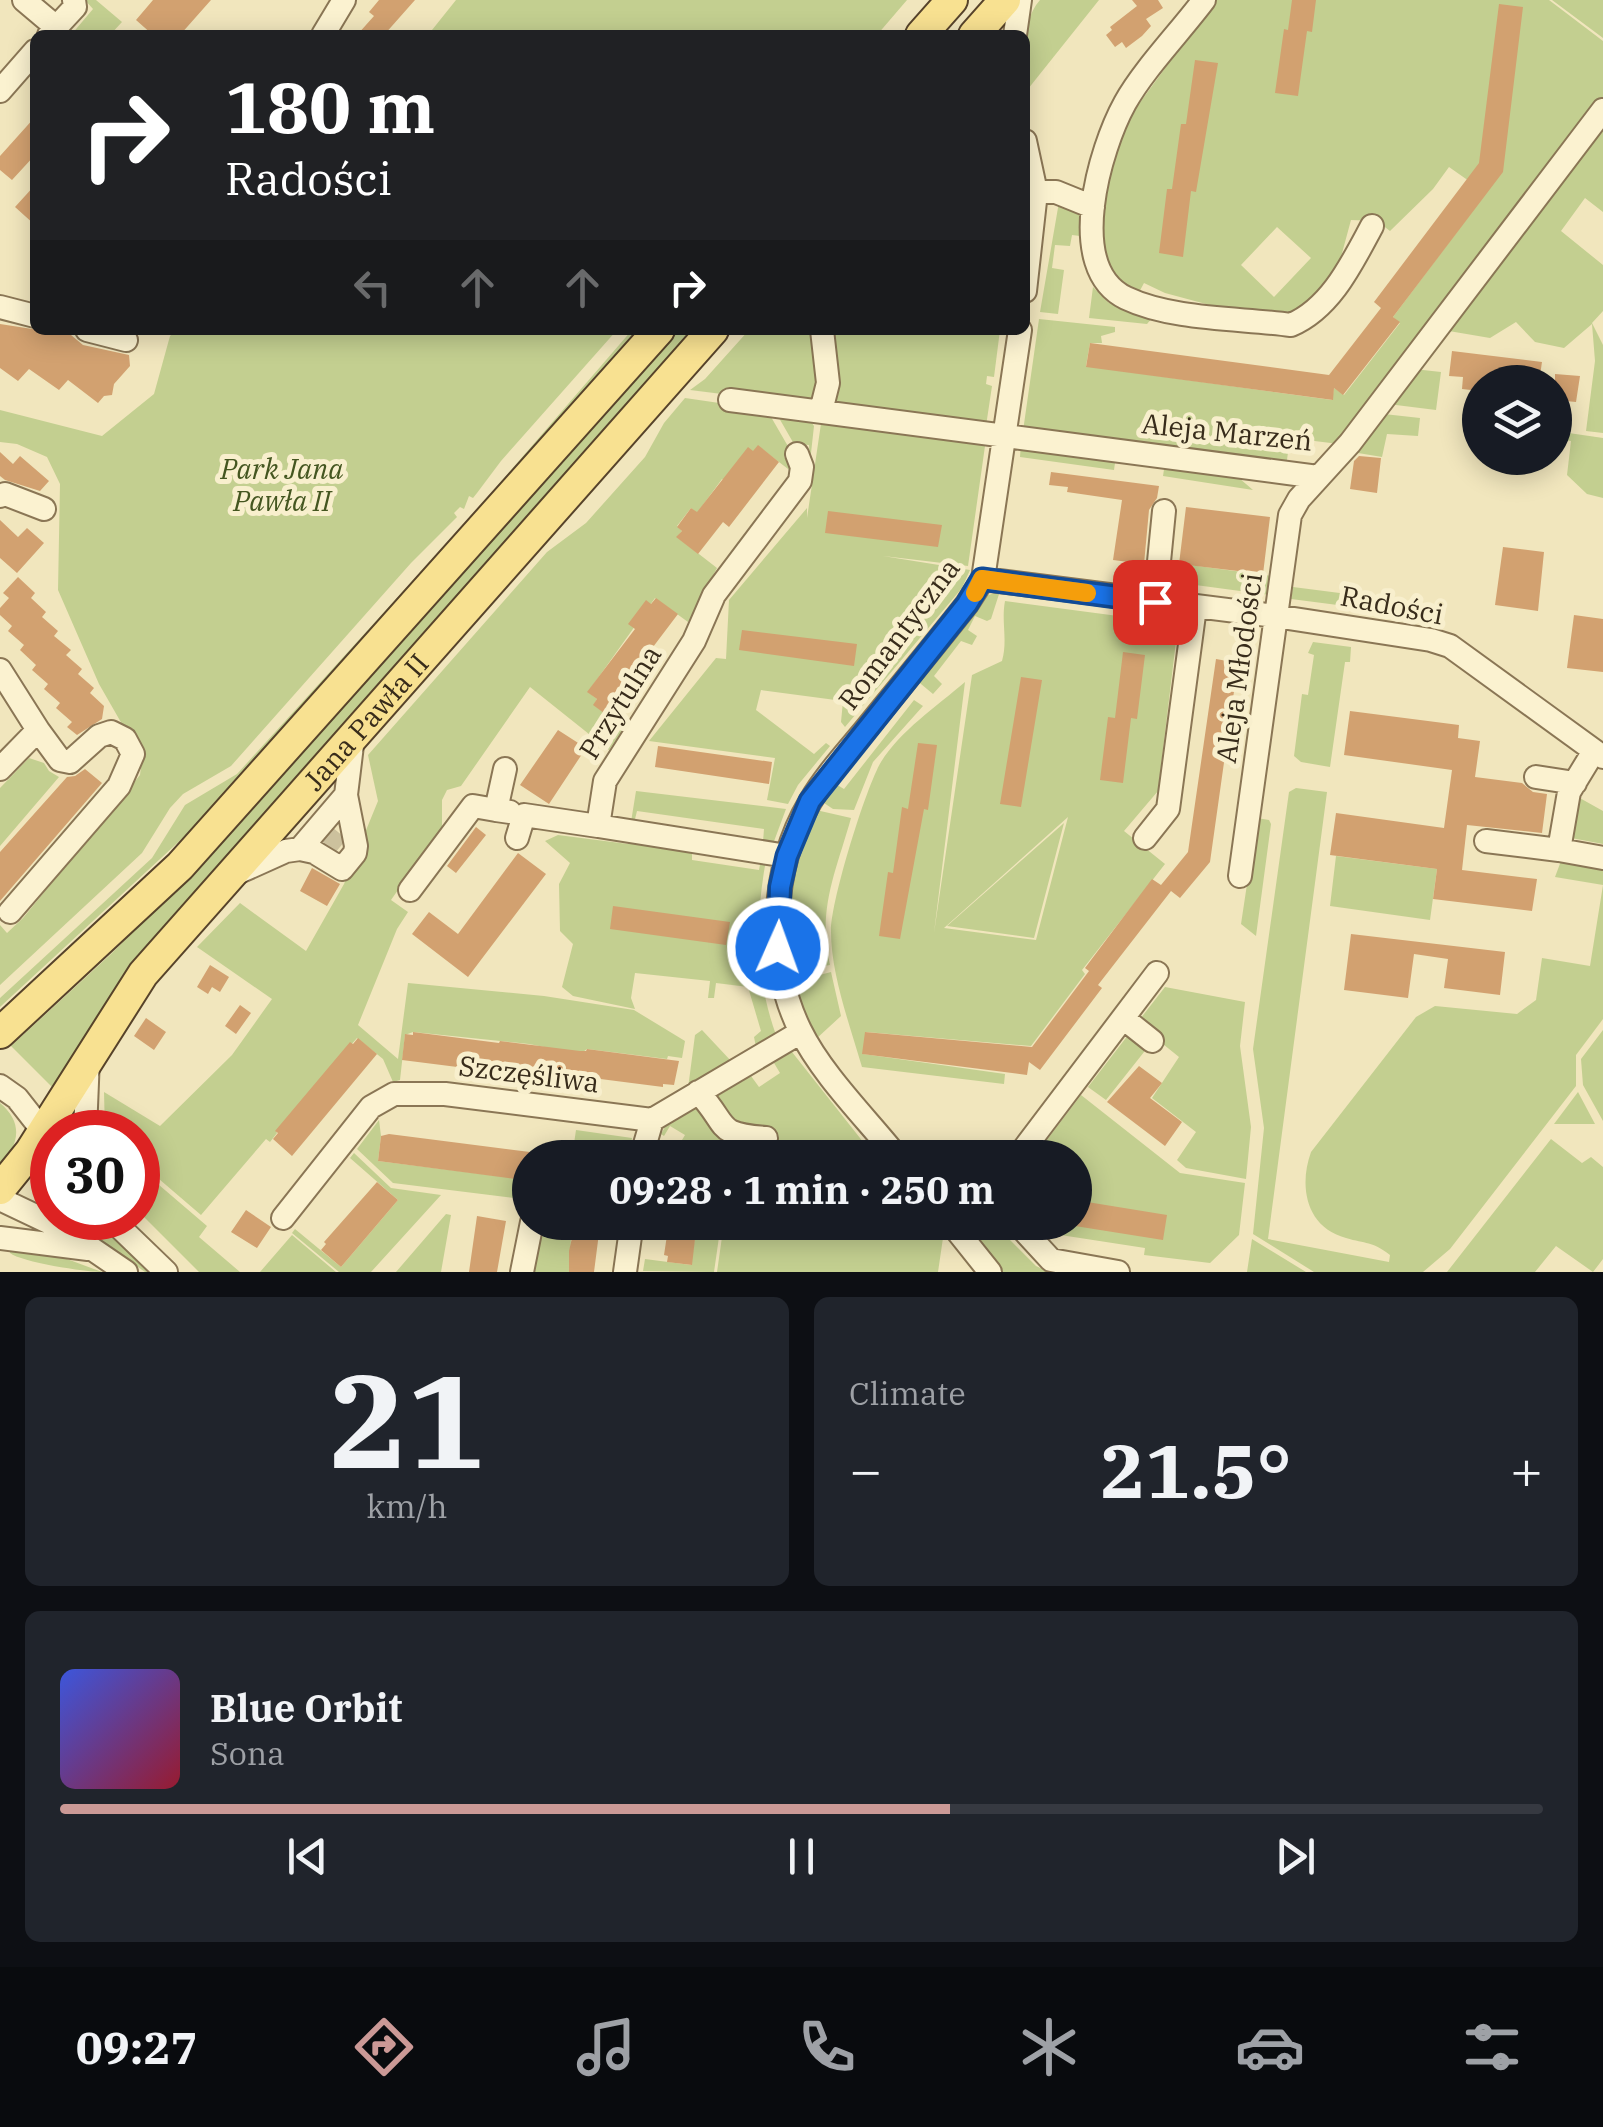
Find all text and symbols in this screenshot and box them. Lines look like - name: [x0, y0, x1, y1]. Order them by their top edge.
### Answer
- text: 180 m: [225, 61, 435, 152]
- icon: right: [60, 70, 190, 200]
- text: Radości: [225, 149, 392, 207]
- icon: left: [345, 260, 400, 315]
- icon: ahead: [450, 260, 505, 315]
- icon: ahead: [555, 260, 610, 315]
- icon: right: [660, 260, 715, 315]
- map controls: [1462, 365, 1572, 475]
- button: layers: [1462, 365, 1572, 475]
- street label: Aleja Marzeń: [1140, 404, 1314, 459]
- park label: Park Jana Pawła II: [220, 450, 343, 519]
- street label: Romantyczna: [830, 551, 968, 717]
- pin: [1113, 560, 1198, 645]
- street label: Aleja Młodości: [1207, 571, 1270, 765]
- icon: arrive: [1128, 575, 1183, 630]
- street label: Radości: [1338, 576, 1447, 633]
- street label: Przytulna: [570, 638, 669, 766]
- street label: Jana Pawła II: [295, 645, 436, 798]
- position arrow: [726, 896, 830, 1000]
- street label: Szczęśliwa: [457, 1047, 601, 1100]
- speed limit sign: 30: [30, 1110, 160, 1240]
- text: 09:28 · 1 min · 250 m: [609, 1165, 995, 1214]
- text: 21: [329, 1335, 485, 1504]
- text: Climate: [849, 1372, 966, 1414]
- text: 21.5°: [1100, 1421, 1292, 1519]
- text: −: [849, 1434, 882, 1505]
- text: +: [1510, 1434, 1543, 1505]
- text: km/h: [367, 1485, 447, 1527]
- text: Blue Orbit: [210, 1683, 402, 1732]
- text: Sona: [210, 1732, 285, 1774]
- icon: previous: [280, 1829, 335, 1884]
- icon: pause: [774, 1829, 829, 1884]
- icon: next: [1268, 1829, 1323, 1884]
- icon: directions: [349, 2012, 419, 2082]
- icon: music: [571, 2012, 641, 2082]
- icon: phone: [792, 2012, 862, 2082]
- icon: climate: [1014, 2012, 1084, 2082]
- icon: car: [1235, 2012, 1305, 2082]
- icon: filters: [1457, 2012, 1527, 2082]
- text: 09:27: [76, 2018, 197, 2076]

